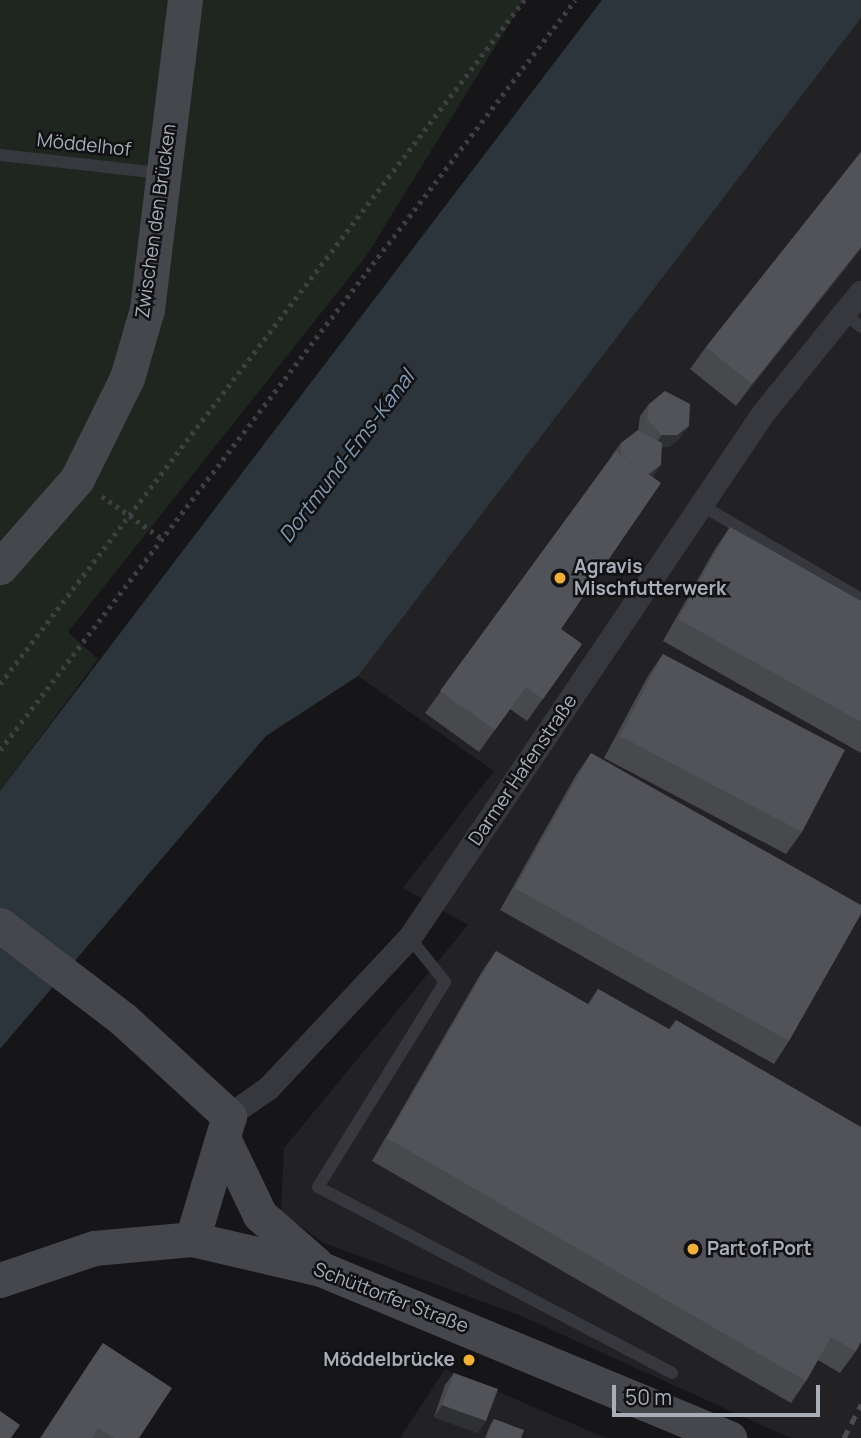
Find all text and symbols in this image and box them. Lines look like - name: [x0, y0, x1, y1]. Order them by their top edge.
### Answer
- street label: Zwischen den Brücken: [131, 122, 181, 320]
- street label: Möddelhof: [36, 129, 132, 161]
- water label: Dortmund-Ems-Kanal: [273, 365, 419, 547]
- place label: Agravis Mischfutterwerk: [574, 556, 726, 600]
- marker: Agravis Mischfutterwerk: [552, 570, 568, 586]
- street label: Darmer Hafenstraße: [464, 690, 582, 850]
- place label: Part of Port: [707, 1238, 812, 1260]
- marker: Part of Port: [685, 1241, 701, 1257]
- street label: Schüttorfer Straße: [310, 1258, 472, 1338]
- place label: Möddelbrücke: [323, 1349, 455, 1371]
- marker: Möddelbrücke: [461, 1352, 477, 1368]
- scale bar: [616, 1372, 824, 1416]
- text: 50 m: [625, 1383, 672, 1411]

